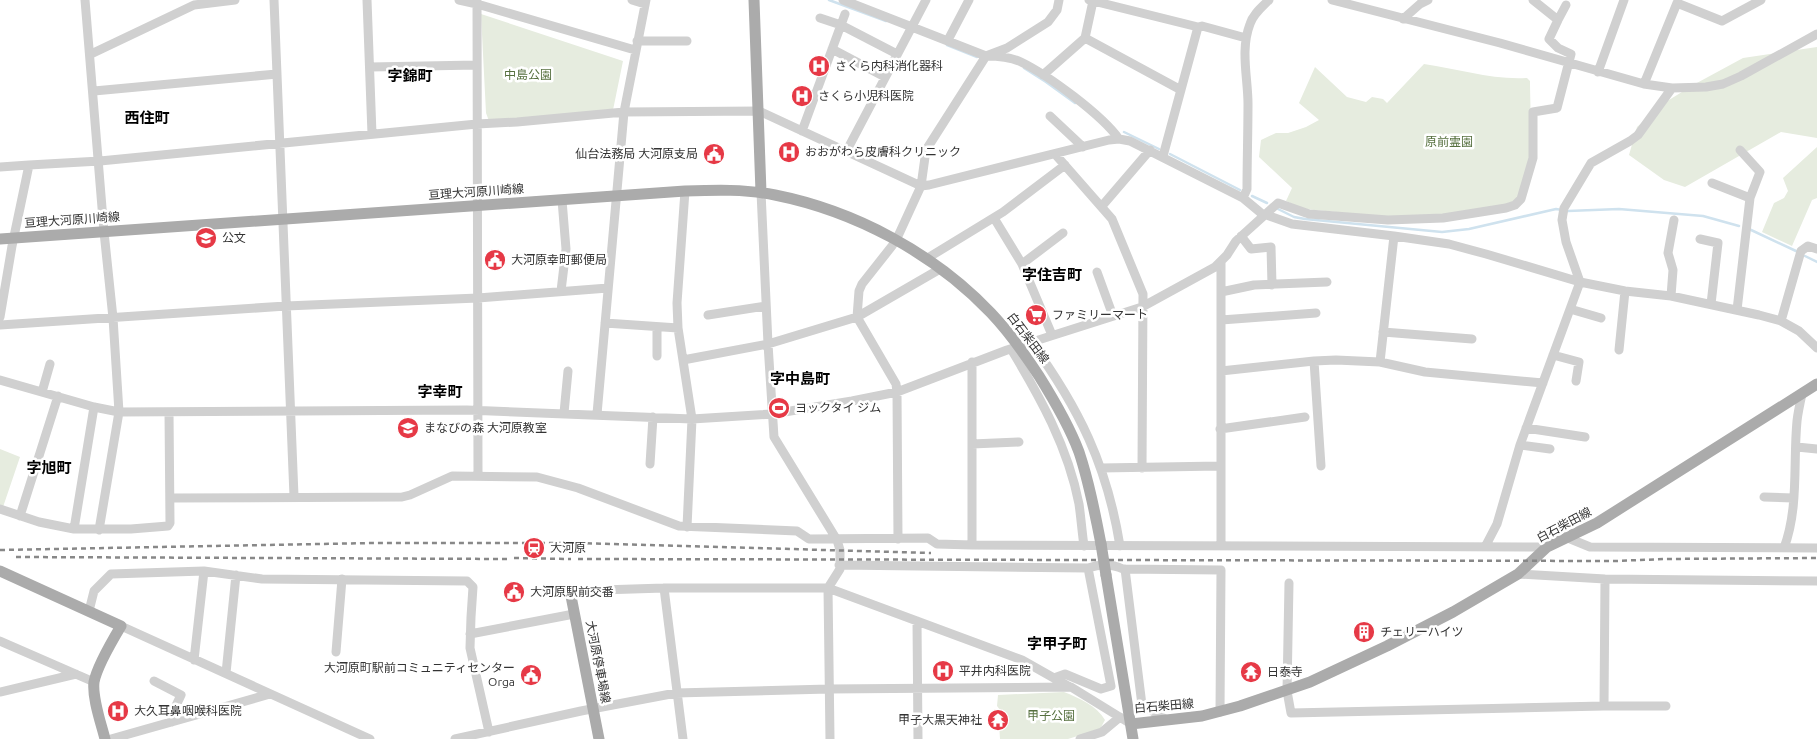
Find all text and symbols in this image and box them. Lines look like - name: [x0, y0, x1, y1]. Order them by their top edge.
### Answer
- hospital icon: さくら内科消化器科: [807, 54, 831, 78]
- place label: さくら内科消化器科: [835, 59, 943, 72]
- district label: 字錦町: [387, 67, 433, 84]
- park label: 中島公園: [504, 68, 552, 81]
- hospital icon: さくら小児科医院: [790, 84, 814, 108]
- place label: さくら小児科医院: [818, 89, 914, 102]
- district label: 西住町: [124, 109, 170, 126]
- park label: 原前霊園: [1425, 135, 1473, 148]
- hospital icon: おおがわら皮膚科クリニック: [777, 140, 801, 164]
- public building icon: 仙台法務局 大河原支局: [702, 142, 726, 166]
- place label: おおがわら皮膚科クリニック: [805, 145, 961, 158]
- place label: 仙台法務局 大河原支局: [575, 147, 698, 160]
- street label: 亘理大河原川崎線: [428, 182, 524, 201]
- street label: 亘理大河原川崎線: [24, 210, 120, 229]
- school or university icon: 公文: [194, 226, 218, 250]
- place label: 公文: [222, 231, 246, 244]
- public building icon: 大河原幸町郵便局: [483, 248, 507, 272]
- place label: 大河原幸町郵便局: [511, 253, 607, 266]
- district label: 字住吉町: [1022, 266, 1082, 283]
- supermarket icon: ファミリーマート: [1024, 303, 1048, 327]
- place label: ファミリーマート: [1052, 308, 1148, 321]
- street label: 白石柴田線: [1005, 310, 1052, 366]
- district label: 字中島町: [770, 370, 830, 387]
- district label: 字幸町: [417, 383, 463, 400]
- sports icon: ヨックタイ ジム: [767, 396, 791, 420]
- place label: ヨックタイ ジム: [795, 401, 881, 414]
- school or university icon: まなびの森 大河原教室: [396, 416, 420, 440]
- place label: まなびの森 大河原教室: [424, 421, 547, 434]
- district label: 字旭町: [26, 459, 72, 476]
- street label: 白石柴田線: [1534, 505, 1593, 544]
- station icon: 大河原: [522, 536, 546, 560]
- place label: 大河原: [550, 541, 586, 554]
- public building icon: 大河原駅前交番: [502, 580, 526, 604]
- place label: 大河原駅前交番: [530, 585, 614, 598]
- street label: 大河原停車場線: [584, 619, 613, 704]
- building icon: チェリーハイツ: [1352, 620, 1376, 644]
- place label: チェリーハイツ: [1380, 625, 1464, 638]
- district label: 字甲子町: [1027, 635, 1087, 652]
- hospital icon: 平井内科医院: [931, 659, 955, 683]
- temple icon: 日泰寺: [1239, 660, 1263, 684]
- place label: 大河原町駅前コミュニティセンター Orga: [324, 661, 515, 688]
- public building icon: 大河原町駅前コミュニティセンター Orga: [519, 663, 543, 687]
- place label: 平井内科医院: [959, 664, 1031, 677]
- place label: 日泰寺: [1267, 665, 1303, 678]
- street label: 白石柴田線: [1133, 696, 1194, 715]
- hospital icon: 大久耳鼻咽喉科医院: [106, 699, 130, 723]
- place label: 大久耳鼻咽喉科医院: [134, 704, 242, 717]
- temple icon: 甲子大黒天神社: [986, 708, 1010, 732]
- park label: 甲子公園: [1027, 709, 1075, 722]
- place label: 甲子大黒天神社: [898, 713, 982, 726]

